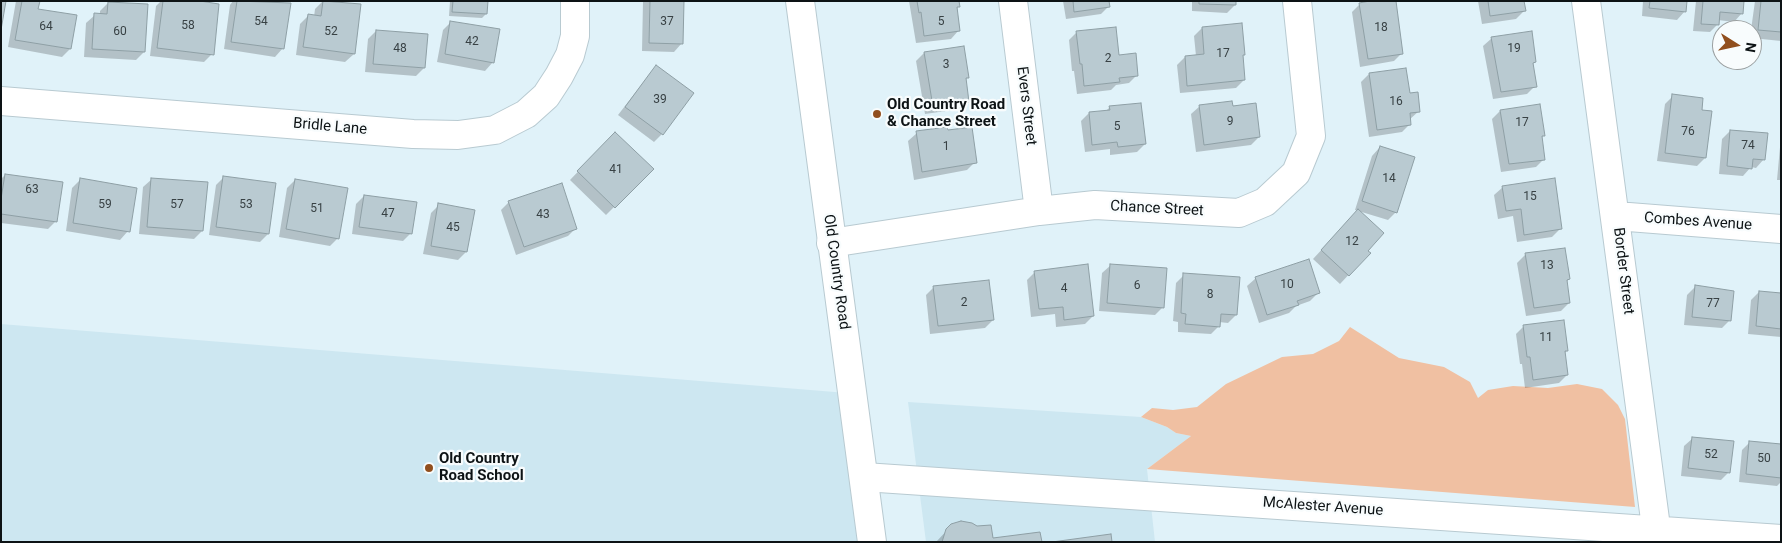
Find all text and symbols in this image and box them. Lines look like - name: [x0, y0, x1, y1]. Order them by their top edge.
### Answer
- house number: 54: [254, 15, 268, 29]
- house number: 37: [660, 15, 674, 29]
- house number: 5: [938, 15, 944, 29]
- house number: 58: [181, 19, 195, 33]
- house number: 64: [39, 20, 53, 34]
- north arrow: [1712, 20, 1762, 70]
- house number: 18: [1374, 21, 1388, 35]
- house number: 60: [113, 25, 127, 39]
- house number: 52: [324, 25, 338, 39]
- house number: 42: [465, 35, 479, 49]
- text: N: [1742, 41, 1760, 54]
- house number: 48: [393, 42, 407, 56]
- house number: 19: [1507, 42, 1521, 56]
- house number: 17: [1216, 47, 1230, 61]
- house number: 2: [1105, 52, 1111, 66]
- house number: 3: [943, 58, 949, 72]
- street label: Evers Street: [1012, 65, 1040, 147]
- house number: 39: [653, 93, 667, 107]
- house number: 16: [1389, 95, 1403, 109]
- place label: Old Country Road & Chance Street: [887, 96, 1005, 131]
- marker: Old Country Road & Chance Street: [871, 108, 883, 120]
- street label: Bridle Lane: [292, 115, 368, 139]
- house number: 9: [1227, 115, 1233, 129]
- house number: 17: [1515, 116, 1529, 130]
- house number: 5: [1114, 120, 1120, 134]
- house number: 76: [1681, 125, 1695, 139]
- house number: 74: [1741, 139, 1755, 153]
- house number: 1: [943, 140, 949, 154]
- house number: 41: [609, 163, 623, 177]
- house number: 14: [1382, 172, 1396, 186]
- house number: 63: [25, 183, 39, 197]
- house number: 15: [1523, 190, 1537, 204]
- house number: 59: [98, 198, 112, 212]
- house number: 57: [170, 198, 184, 212]
- house number: 53: [239, 198, 253, 212]
- street label: Chance Street: [1110, 198, 1204, 220]
- house number: 51: [310, 202, 324, 216]
- house number: 47: [381, 207, 395, 221]
- house number: 43: [536, 208, 550, 222]
- street label: Combes Avenue: [1643, 209, 1753, 235]
- street label: Old Country Road: [819, 213, 853, 331]
- house number: 45: [446, 221, 460, 235]
- street label: Border Street: [1609, 226, 1637, 316]
- house number: 12: [1345, 235, 1359, 249]
- house number: 13: [1540, 259, 1554, 273]
- house number: 10: [1280, 278, 1294, 292]
- house number: 6: [1134, 279, 1140, 293]
- house number: 4: [1061, 282, 1067, 296]
- house number: 8: [1207, 288, 1213, 302]
- house number: 2: [961, 296, 967, 310]
- house number: 77: [1706, 297, 1720, 311]
- house number: 11: [1539, 331, 1553, 345]
- house number: 52: [1704, 448, 1718, 462]
- place label: Old Country Road School: [439, 450, 524, 485]
- house number: 50: [1757, 452, 1771, 466]
- marker: Old Country Road School: [423, 462, 435, 474]
- street label: McAlester Avenue: [1262, 494, 1384, 520]

